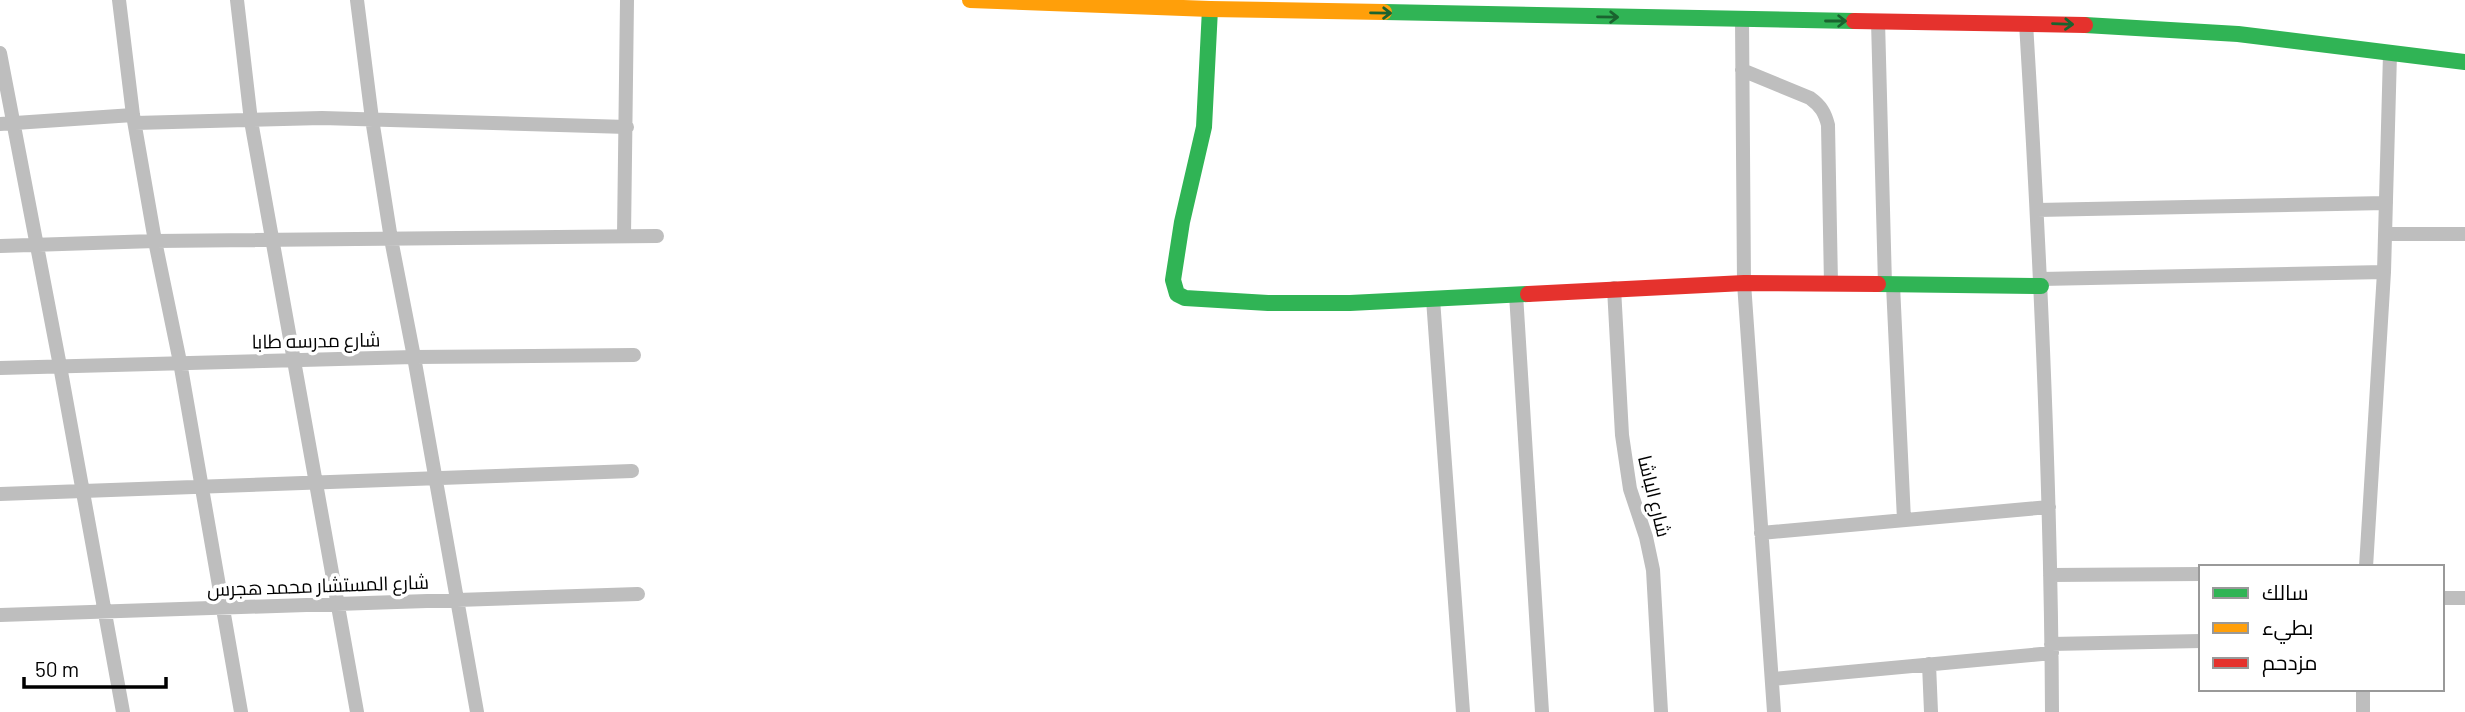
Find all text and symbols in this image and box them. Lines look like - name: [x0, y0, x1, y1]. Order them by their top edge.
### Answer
- one-way arrow: [1369, 6, 1392, 20]
- one-way arrow: [1597, 11, 1620, 24]
- one-way arrow: [1824, 14, 1847, 28]
- one-way arrow: [2051, 17, 2074, 30]
- street label: شارع مدرسه طابا: [251, 327, 381, 356]
- street label: شارع الباشا: [1631, 453, 1676, 540]
- legend: [2199, 565, 2444, 691]
- street label: شارع المستشار محمد هجرس: [207, 570, 430, 603]
- text: سالك: [2262, 579, 2309, 604]
- text: بطيء: [2262, 614, 2313, 644]
- scale bar: [24, 646, 166, 690]
- text: مزدحم: [2262, 649, 2317, 677]
- text: 50 m: [35, 656, 79, 681]

